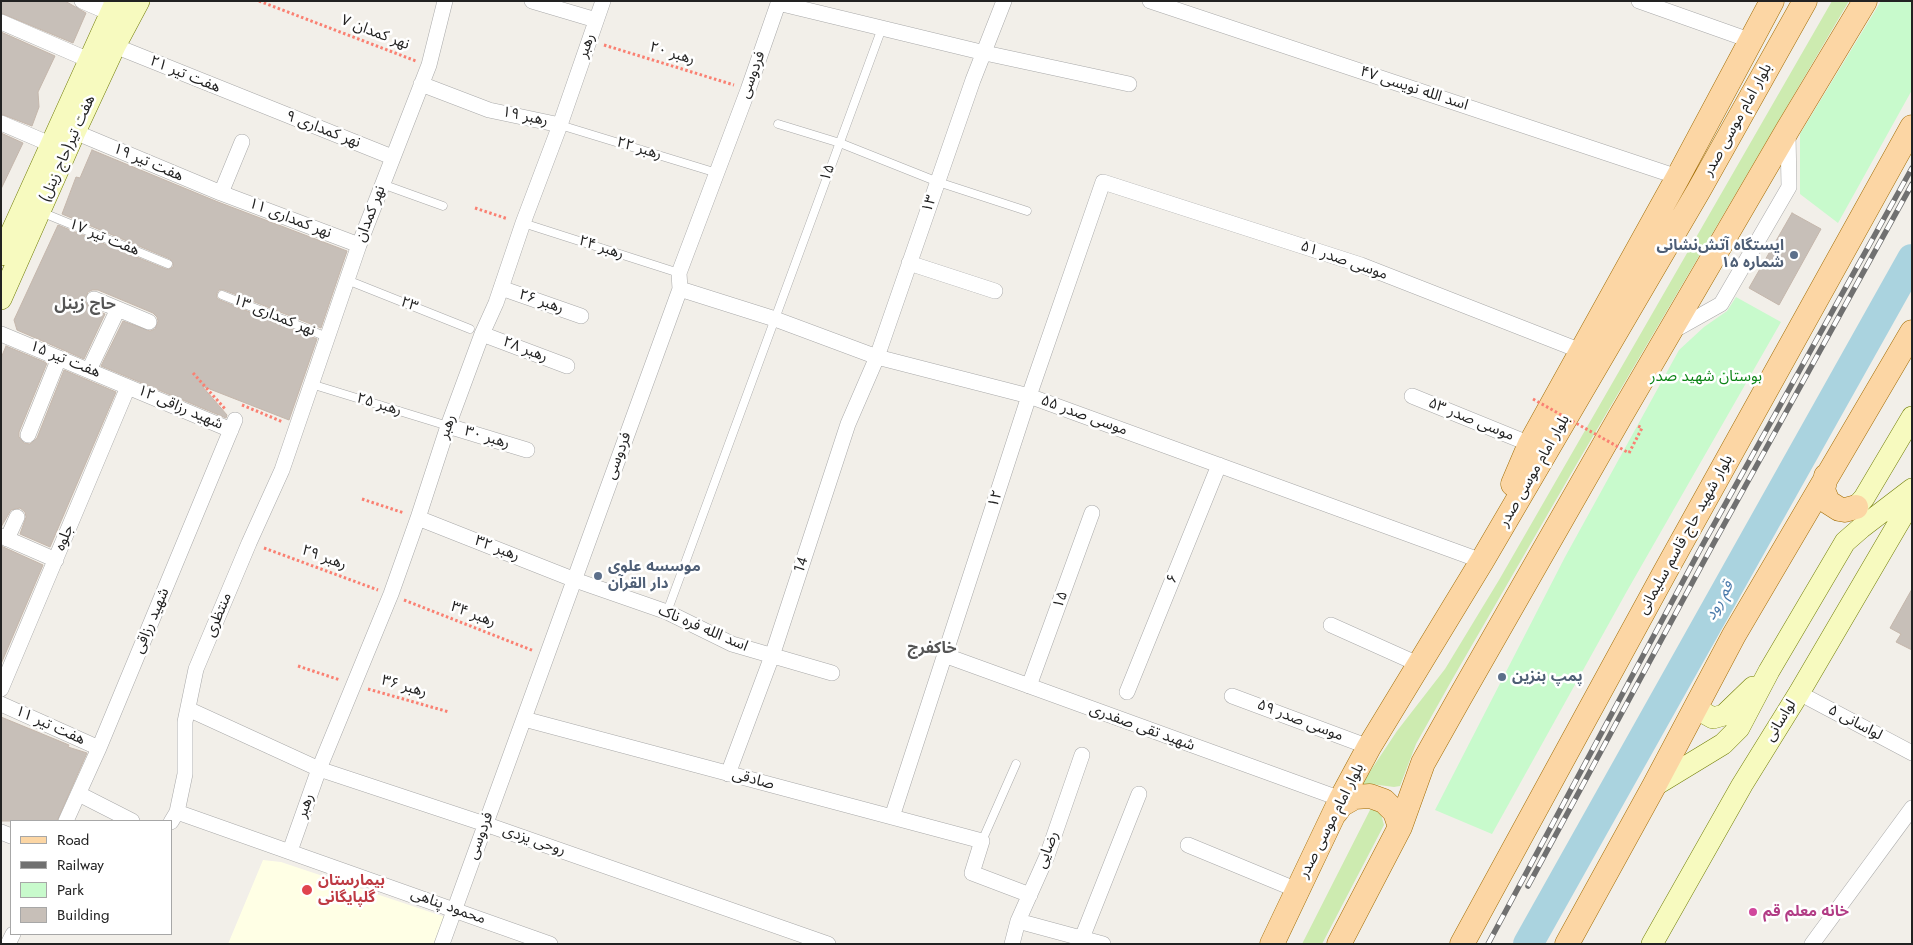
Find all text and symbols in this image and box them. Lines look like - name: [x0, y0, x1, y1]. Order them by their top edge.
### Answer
- street label: نهر کمدان ۷: [338, 12, 412, 54]
- street label: رهبر: [574, 31, 600, 61]
- street label: رهبر ۲۰: [647, 39, 697, 69]
- street label: فردوسی: [736, 49, 770, 101]
- street label: هفت تیر ۲۱: [147, 53, 223, 97]
- street label: بلوار امام موسی صدر: [1700, 61, 1776, 179]
- street label: ۴۷ اسد الله نویسی: [1358, 63, 1470, 115]
- street label: هفت تیر(حاج زینل): [36, 93, 100, 205]
- street label: رهبر ۱۹: [501, 103, 549, 131]
- street label: نهر کمداری ۹: [283, 108, 363, 152]
- street label: رهبر ۲۲: [614, 134, 664, 164]
- street label: هفت تیر ۱۹: [110, 140, 186, 186]
- street label: ۱۵: [817, 162, 839, 184]
- street label: نهر کمدان: [352, 183, 390, 245]
- street label: ۱۳: [919, 193, 941, 215]
- street label: نهر کمداری ۱۱: [246, 195, 334, 243]
- street label: هفت تیر ۱۷: [66, 216, 142, 260]
- street label: رهبر ۲۴: [576, 232, 626, 264]
- place label: ایستگاه آتش‌نشانی شماره ۱۵: [1657, 237, 1784, 272]
- street label: موسی صدر ۵۱: [1298, 238, 1390, 284]
- marker: ایستگاه آتش‌نشانی شماره ۱۵: [1788, 249, 1800, 261]
- street label: رهبر ۲۶: [516, 286, 566, 318]
- street label: نهر کمداری ۱۳: [230, 291, 318, 341]
- street label: ۲۳: [398, 293, 420, 317]
- district label: حاج زینل: [54, 295, 116, 315]
- street label: رهبر ۲۸: [500, 333, 550, 367]
- street label: هفت تیر ۱۵: [27, 338, 103, 382]
- park label: بوستان شهید صدر: [1650, 368, 1762, 386]
- street label: شهید رزاقی ۱۲: [135, 382, 225, 434]
- street label: رهبر ۲۵: [354, 390, 404, 420]
- street label: موسی صدر ۵۵: [1038, 392, 1130, 440]
- street label: موسی صدر ۵۳: [1425, 395, 1517, 445]
- street label: رهبر: [435, 412, 461, 442]
- street label: بلوار امام موسی صدر: [1496, 412, 1574, 530]
- street label: رهبر ۳۰: [462, 423, 512, 453]
- street label: فردوسی: [602, 430, 636, 482]
- street label: بلوار شهید حاج قاسم سلیمانی: [1635, 452, 1737, 618]
- street label: ۱۲: [985, 488, 1007, 510]
- street label: جلوه: [52, 522, 78, 554]
- street label: رهبر ۳۲: [472, 532, 522, 566]
- street label: رهبر ۲۹: [299, 542, 349, 574]
- street label: 14: [791, 555, 813, 575]
- place label: موسسه علوی دار القرآن: [608, 558, 701, 593]
- marker: موسسه علوی دار القرآن: [592, 570, 604, 582]
- street label: ۶: [1163, 572, 1183, 586]
- water label: قم رود: [1702, 578, 1738, 624]
- street label: شهید رزاقی: [130, 586, 174, 656]
- street label: ۱۵: [1050, 589, 1072, 611]
- street label: منتظری: [202, 590, 236, 640]
- street label: رهبر ۳۴: [448, 598, 498, 632]
- street label: اسد الله فره ناک: [655, 602, 751, 656]
- district label: خاکفرج: [907, 639, 957, 659]
- place label: پمپ بنزین: [1512, 668, 1583, 686]
- marker: پمپ بنزین: [1496, 671, 1508, 683]
- street label: رهبر ۳۶: [379, 672, 429, 702]
- street label: موسی صدر ۵۹: [1254, 696, 1346, 746]
- street label: لواسانی: [1761, 697, 1801, 745]
- street label: شهید تقی صفدری: [1087, 701, 1197, 755]
- street label: لواسانی ۵: [1825, 701, 1885, 745]
- street label: هفت تیر ۱۱: [12, 703, 88, 749]
- street label: بلوار امام موسی صدر: [1295, 761, 1369, 881]
- street label: صادقی: [730, 766, 776, 794]
- street label: رهبر: [293, 791, 319, 821]
- street label: فردوسی: [464, 810, 498, 862]
- legend: [10, 820, 172, 935]
- street label: روحی یزدی: [500, 822, 568, 860]
- text: Road: [57, 829, 89, 851]
- street label: رضایی: [1033, 829, 1063, 871]
- text: Railway: [57, 854, 104, 876]
- place label: بیمارستان گلپایگانی: [318, 872, 385, 907]
- text: Park: [57, 879, 84, 901]
- marker: بیمارستان گلپایگانی: [300, 883, 314, 897]
- street label: محمود پناهی: [408, 885, 488, 929]
- place label: خانه معلم قم: [1763, 903, 1849, 921]
- text: Building: [57, 904, 109, 926]
- marker: خانه معلم قم: [1747, 906, 1759, 918]

